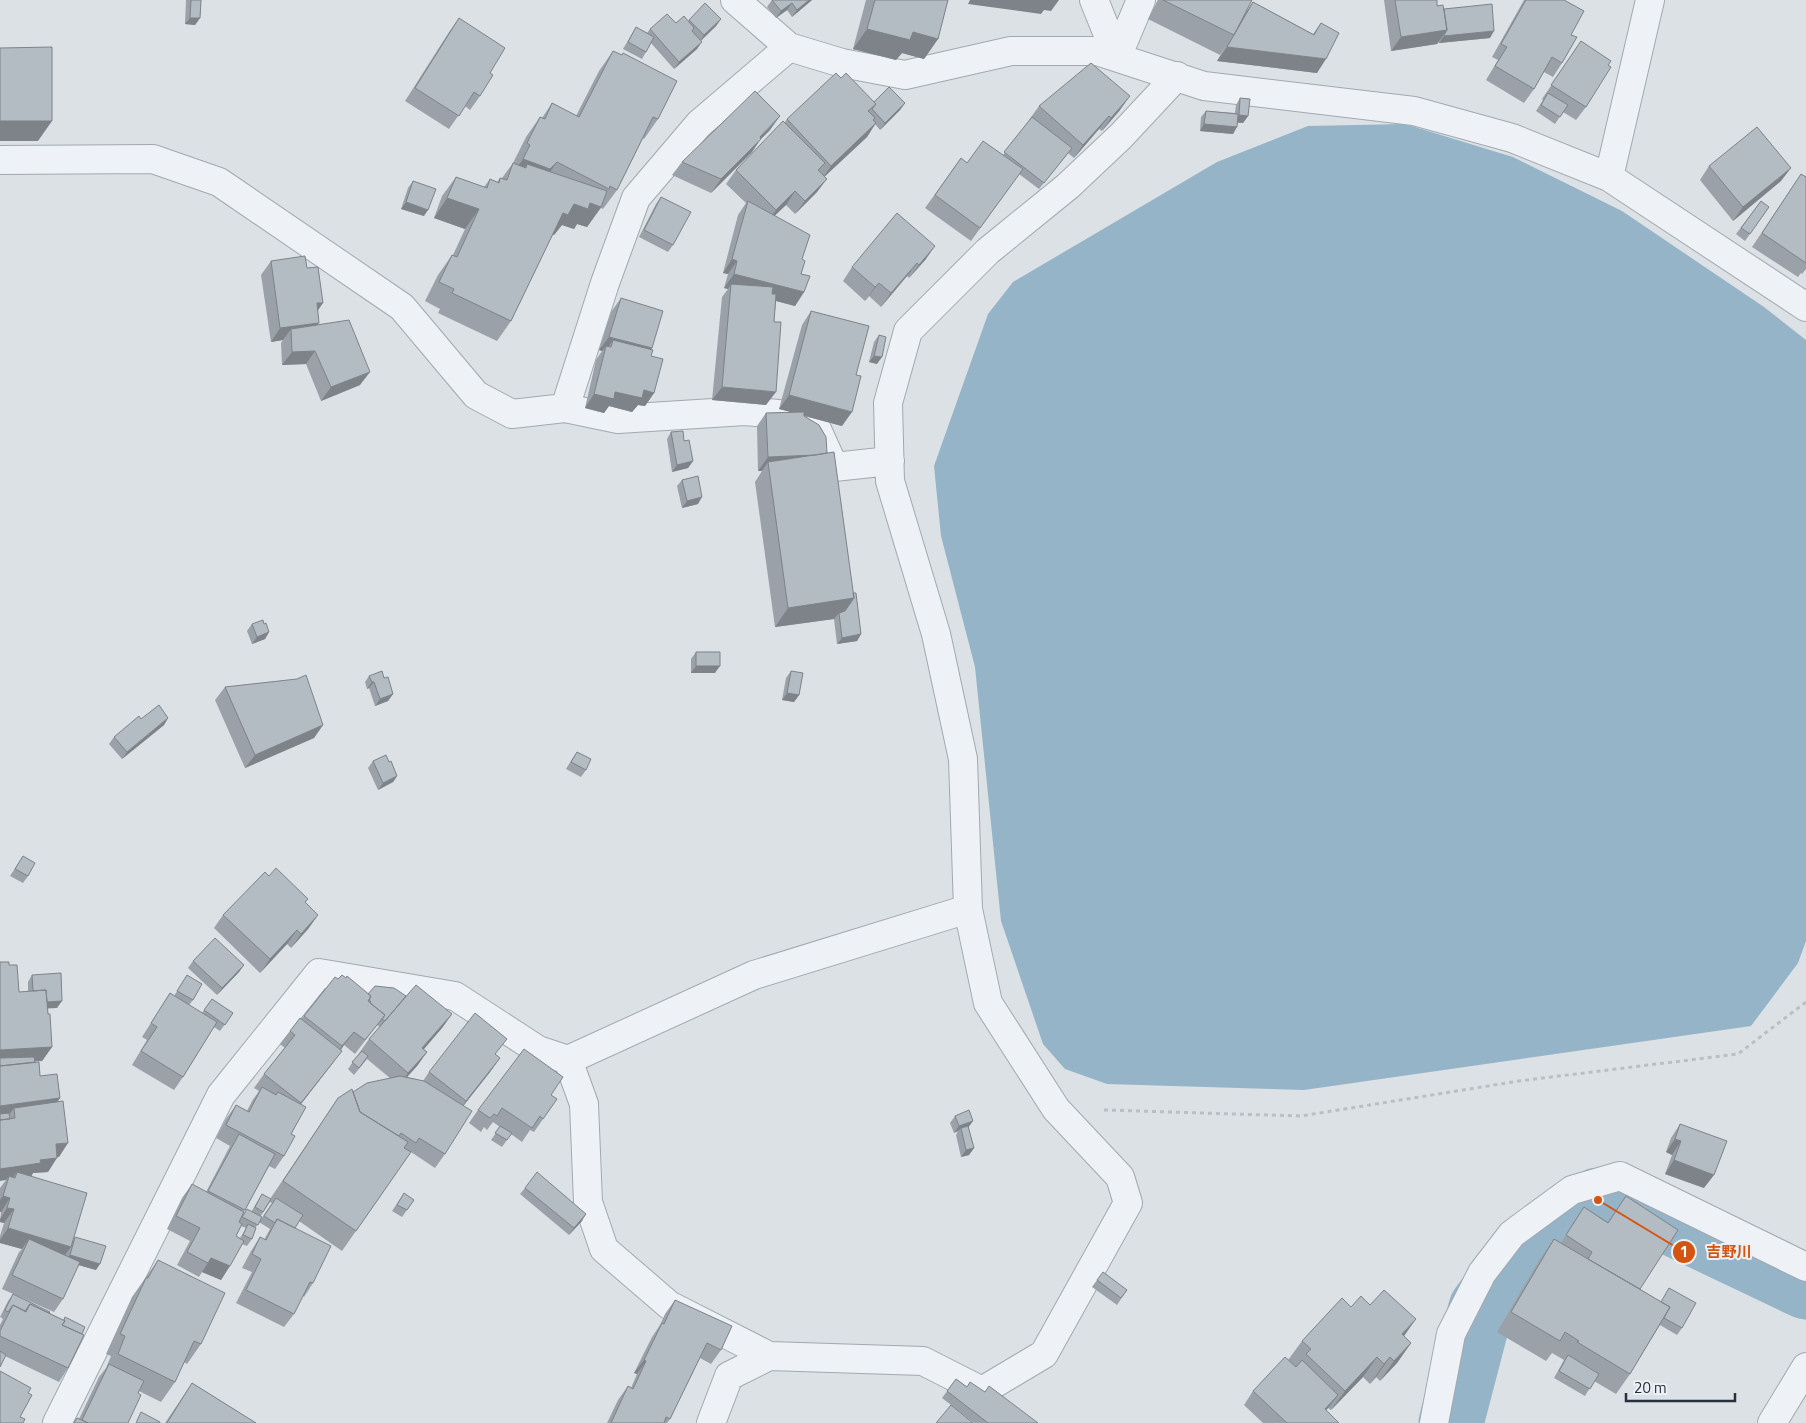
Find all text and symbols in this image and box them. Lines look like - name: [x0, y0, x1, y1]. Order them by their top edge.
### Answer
- callout: 吉野川: [1672, 1237, 1762, 1267]
- text: 1: [1680, 1240, 1688, 1263]
- text: 吉野川: [1706, 1240, 1752, 1263]
- scale bar: [1626, 1370, 1735, 1402]
- text: 20 m: [1634, 1376, 1667, 1399]

